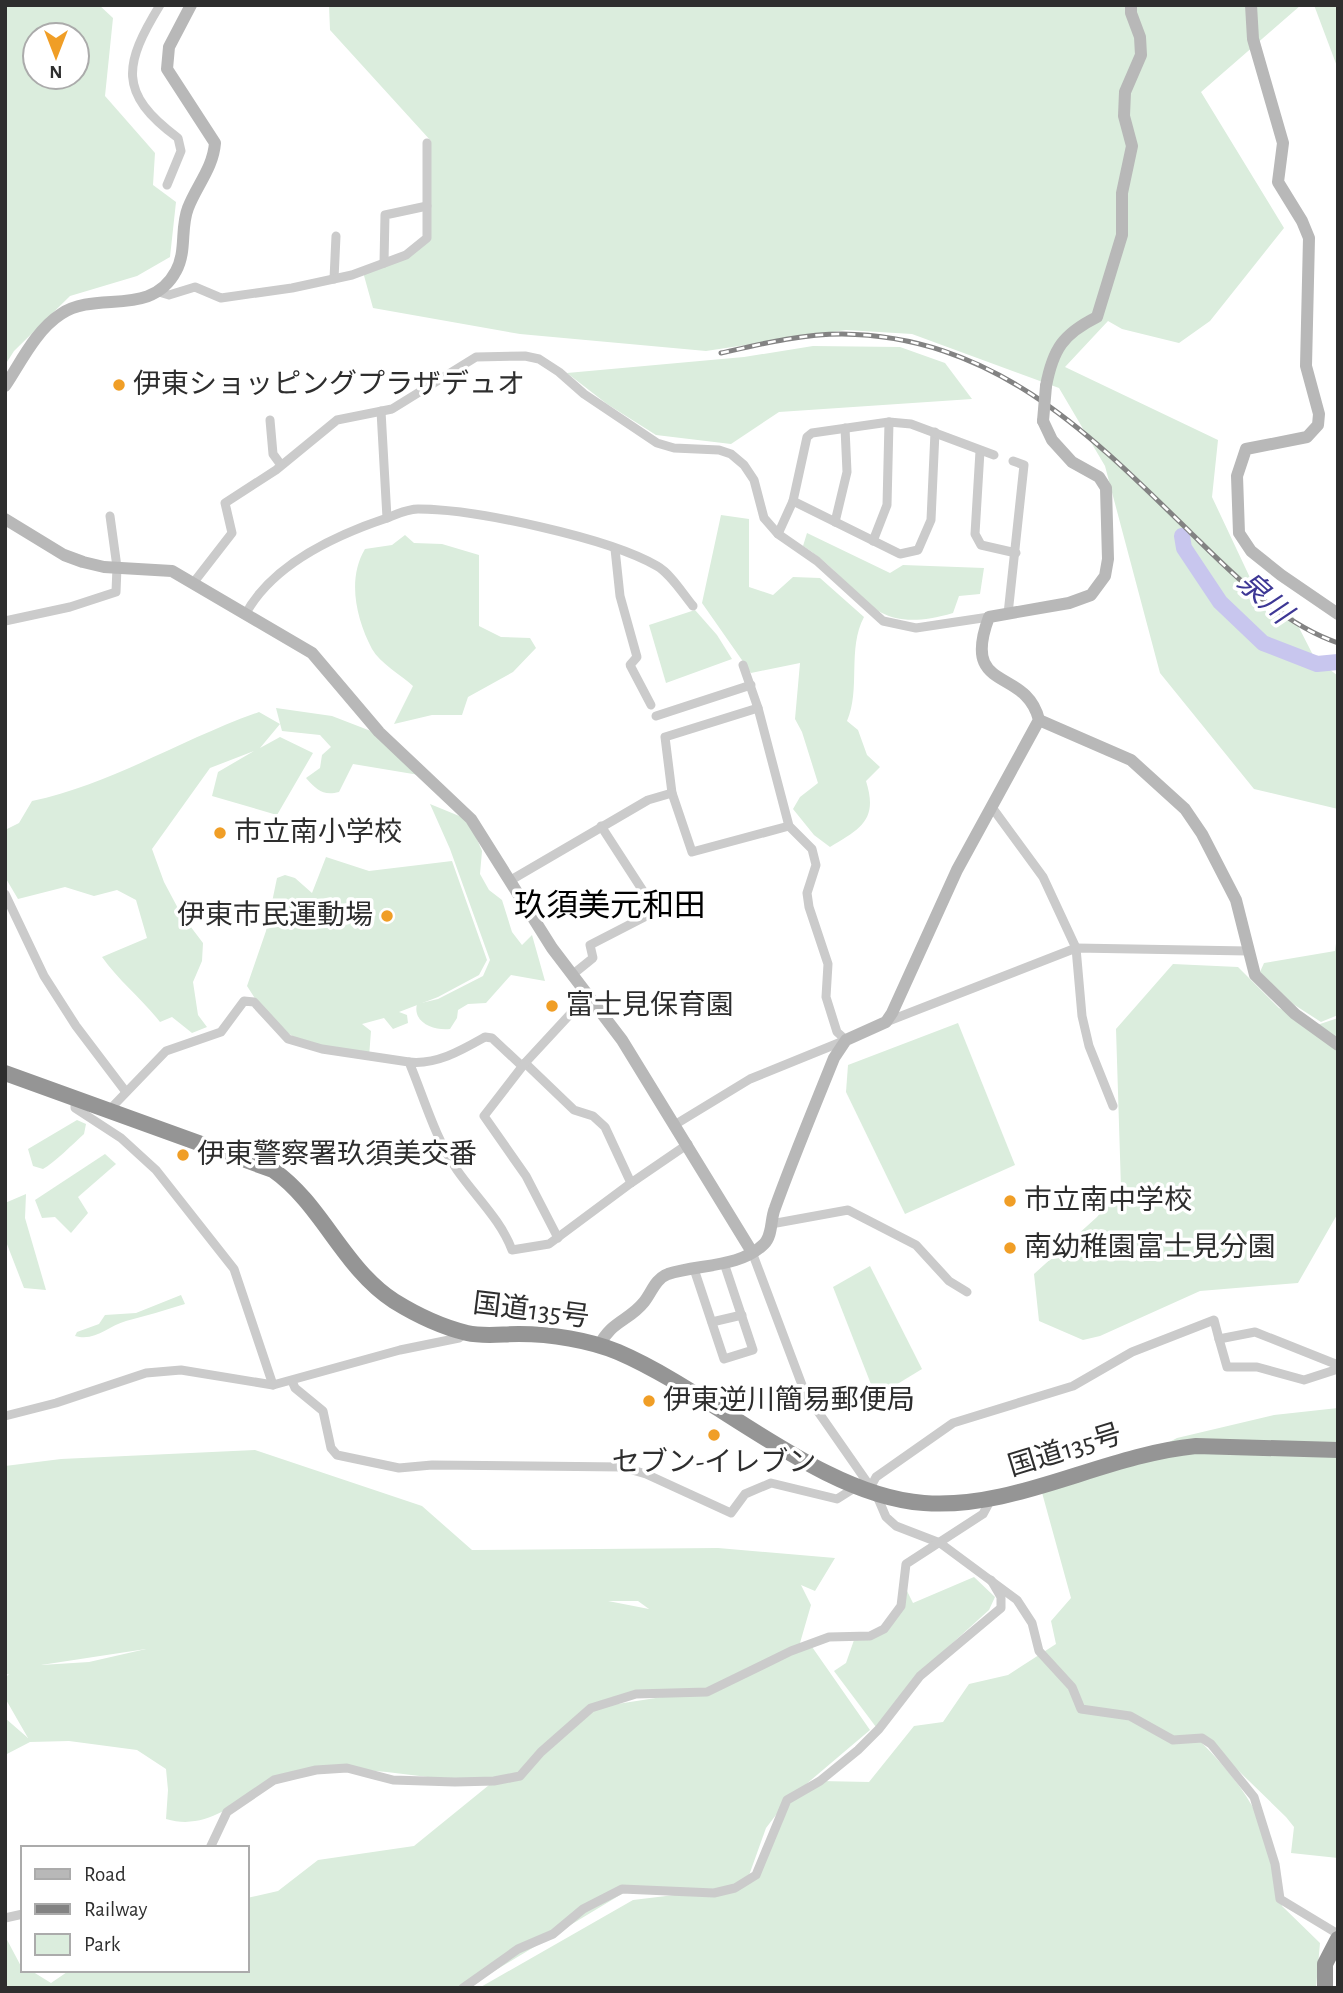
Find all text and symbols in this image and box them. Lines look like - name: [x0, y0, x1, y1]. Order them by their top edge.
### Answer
- north arrow: [21, 21, 91, 91]
- text: N: [49, 62, 63, 81]
- place label: 伊東ショッピングプラザデュオ: [133, 369, 525, 399]
- marker: 伊東ショッピングプラザデュオ: [111, 377, 127, 393]
- water label: 泉川: [1232, 565, 1300, 631]
- place label: 市立南小学校: [234, 817, 402, 847]
- marker: 市立南小学校: [212, 825, 228, 841]
- district label: 玖須美元和田: [514, 889, 706, 922]
- place label: 伊東市民運動場: [177, 900, 373, 930]
- marker: 伊東市民運動場: [379, 908, 395, 924]
- place label: 富士見保育園: [566, 990, 734, 1020]
- marker: 富士見保育園: [544, 998, 560, 1014]
- place label: 伊東警察署玖須美交番: [197, 1139, 477, 1169]
- marker: 伊東警察署玖須美交番: [175, 1147, 191, 1163]
- place label: 市立南中学校: [1024, 1185, 1192, 1215]
- marker: 市立南中学校: [1002, 1193, 1018, 1209]
- place label: 南幼稚園富士見分園: [1024, 1232, 1276, 1262]
- marker: 南幼稚園富士見分園: [1002, 1240, 1018, 1256]
- street label: 国道135号: [471, 1288, 591, 1332]
- place label: 伊東逆川簡易郵便局: [663, 1385, 915, 1415]
- marker: 伊東逆川簡易郵便局: [641, 1393, 657, 1409]
- street label: 国道135号: [1004, 1419, 1125, 1481]
- marker: セブン-イレブン: [706, 1427, 722, 1443]
- place label: セブン-イレブン: [612, 1447, 816, 1477]
- legend: [21, 1846, 248, 1972]
- text: Road: [84, 1864, 126, 1885]
- text: Railway: [84, 1899, 147, 1920]
- text: Park: [84, 1934, 121, 1955]

